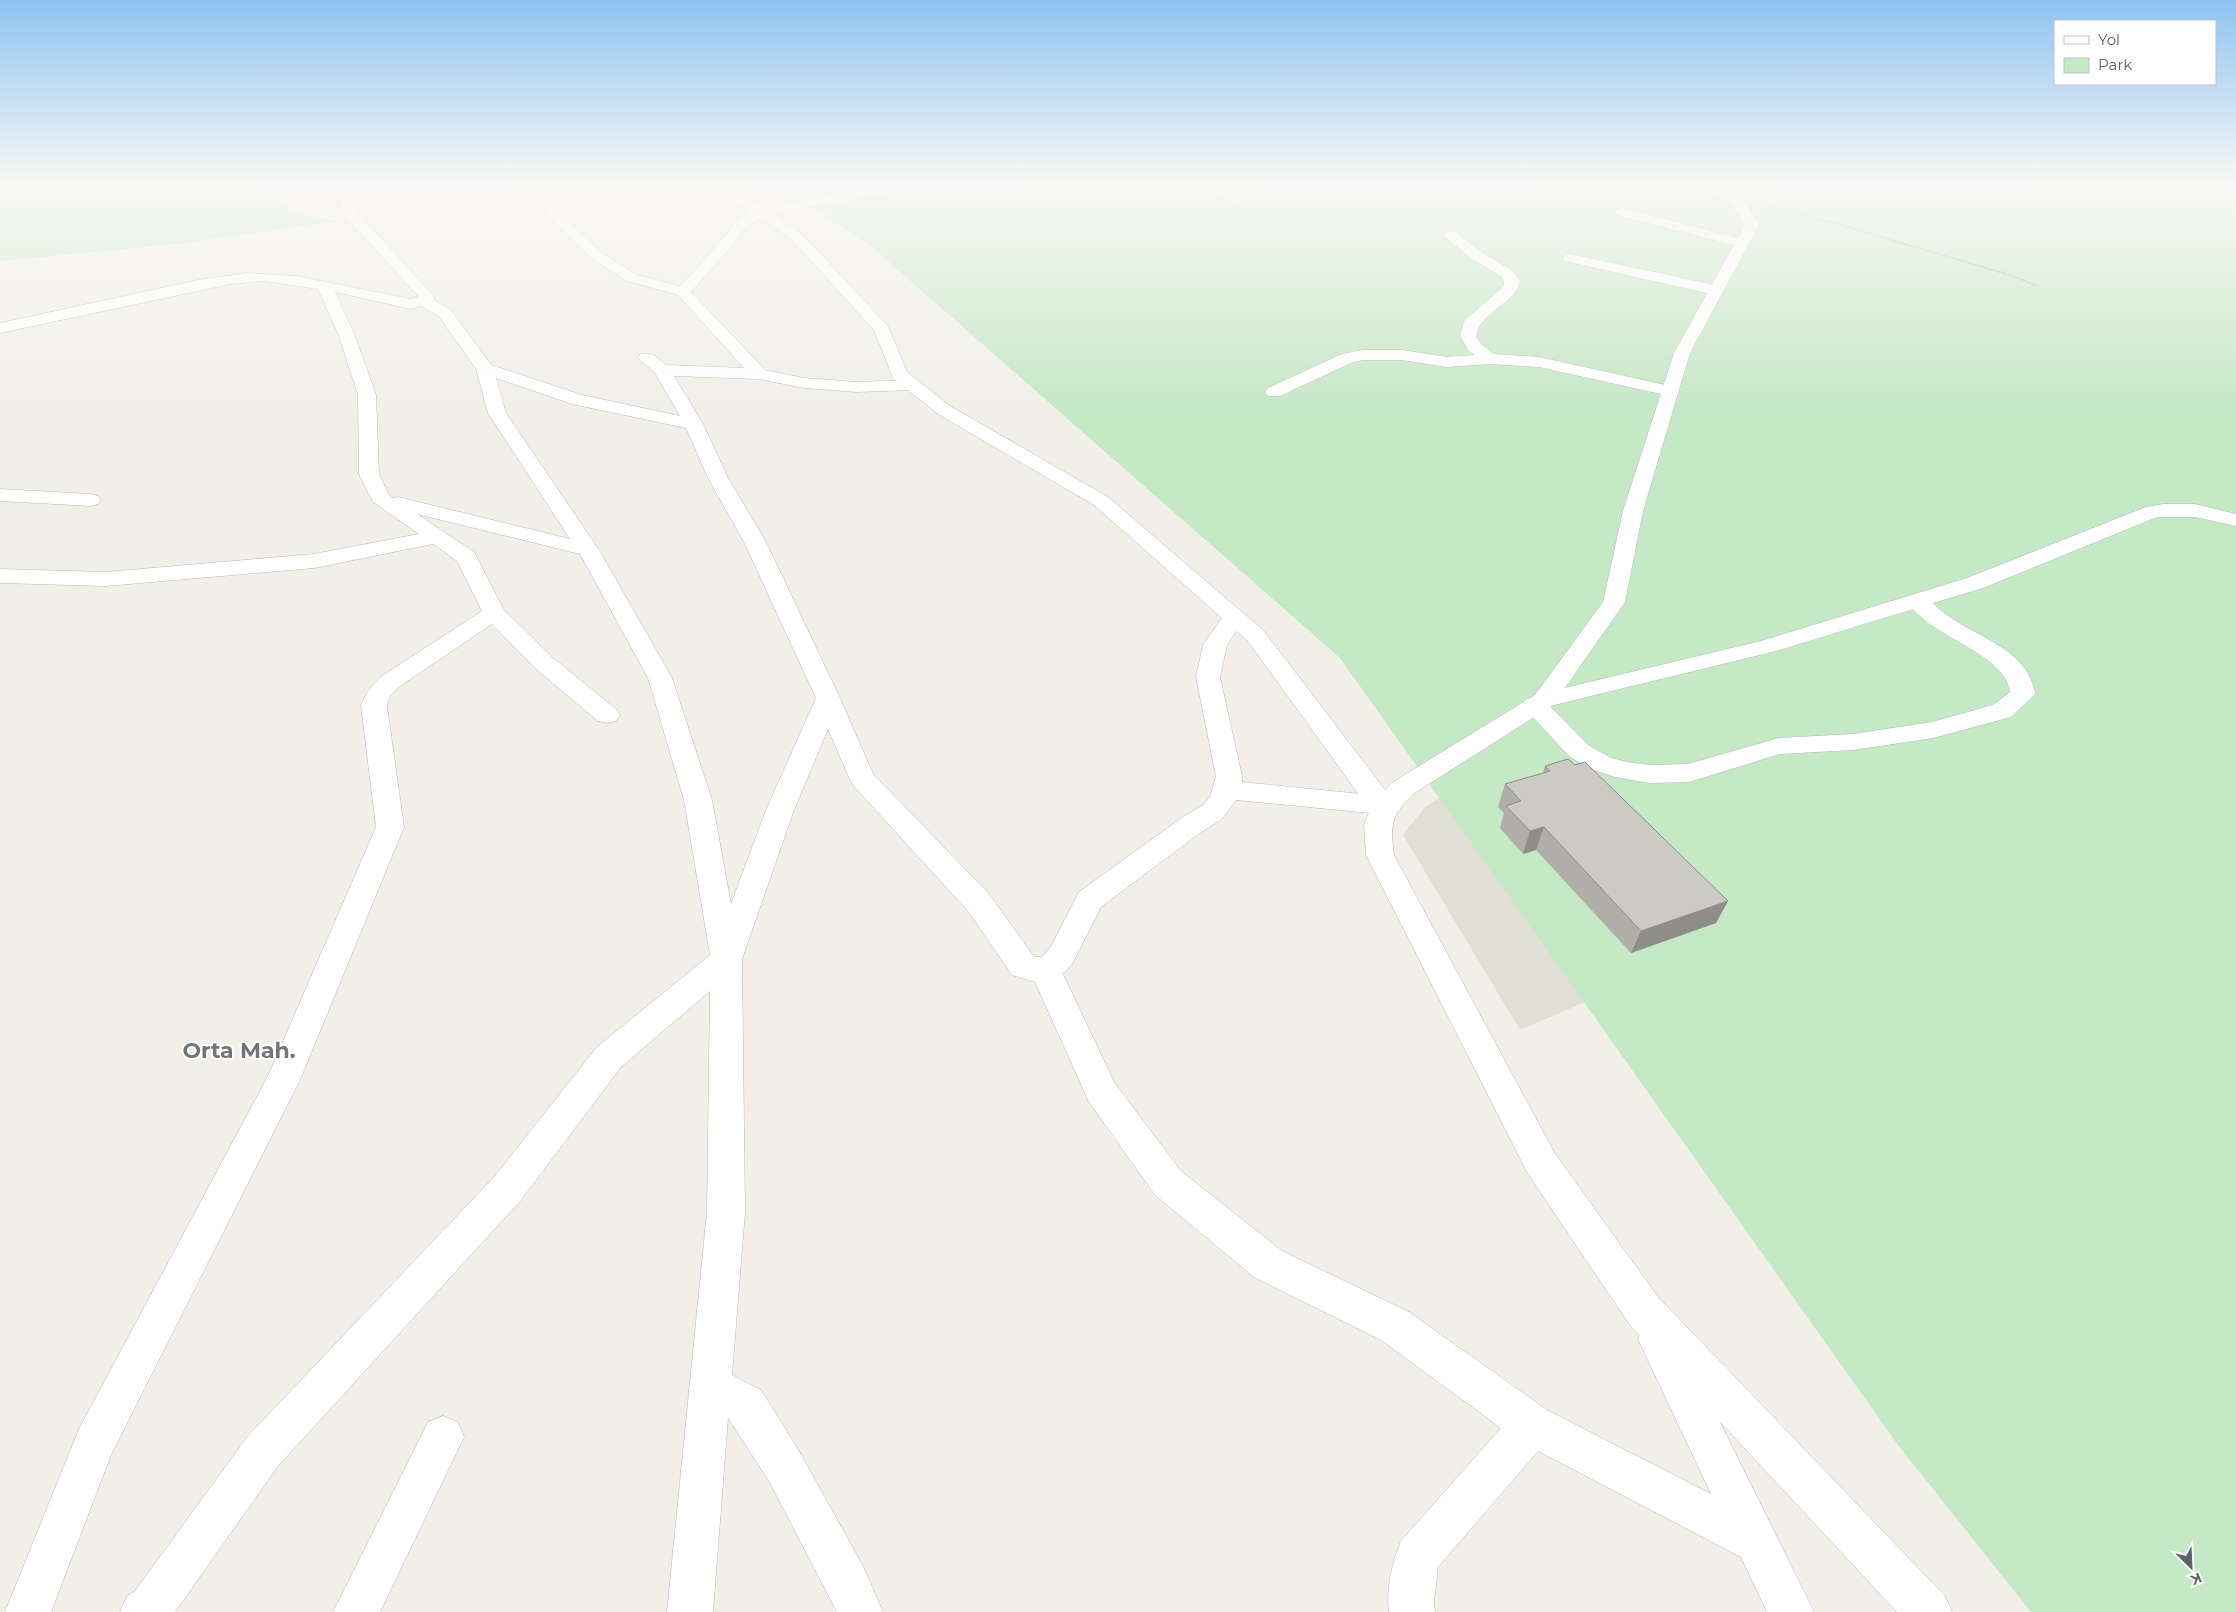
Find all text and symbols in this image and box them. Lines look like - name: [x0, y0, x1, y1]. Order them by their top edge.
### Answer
- legend: [2054, 20, 2216, 85]
- text: Yol: [2098, 30, 2120, 49]
- text: Park: [2098, 55, 2132, 74]
- district label: Orta Mah.: [183, 1037, 296, 1064]
- north arrow: [2166, 1542, 2216, 1592]
- text: K: [2187, 1569, 2205, 1589]

